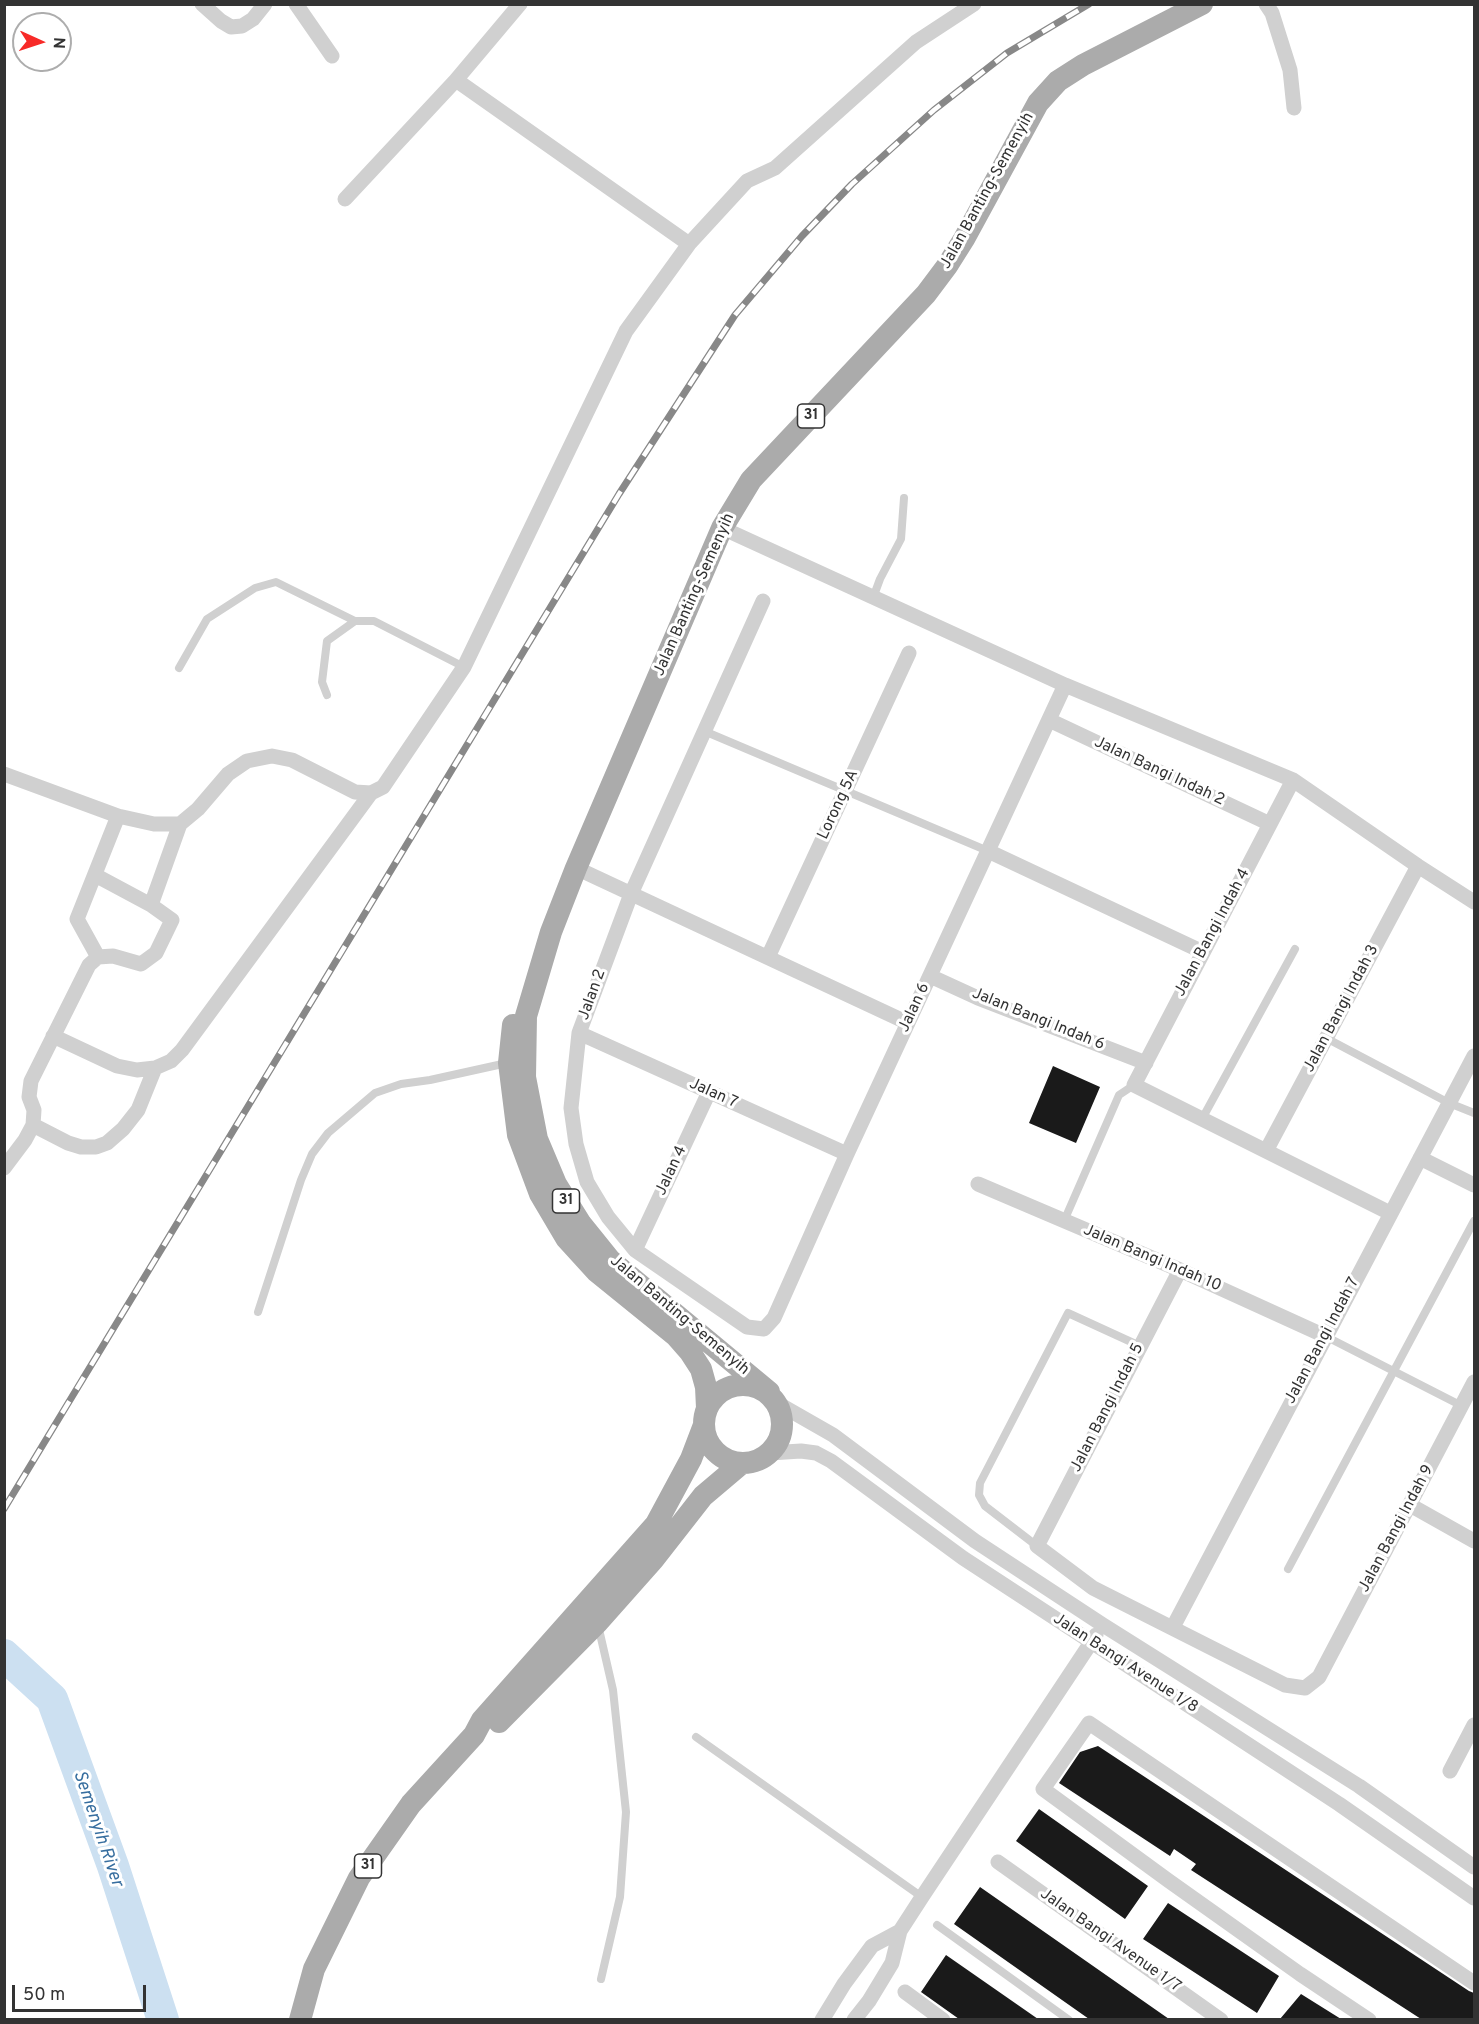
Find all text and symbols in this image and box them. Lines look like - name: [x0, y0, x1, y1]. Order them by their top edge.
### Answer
- north arrow: [12, 12, 72, 72]
- text: N: [48, 37, 68, 49]
- street label: Jalan Banting-Semenyih: [937, 109, 1039, 273]
- road number: 31: [798, 404, 824, 428]
- street label: Jalan Banting-Semenyih: [650, 511, 740, 679]
- street label: Jalan Bangi Indah 2: [1091, 733, 1227, 811]
- street label: Lorong 5A: [814, 767, 864, 843]
- street label: Jalan Bangi Indah 4: [1171, 866, 1255, 1000]
- street label: Jalan Bangi Indah 3: [1300, 942, 1384, 1076]
- street label: Jalan 2: [575, 967, 611, 1023]
- street label: Jalan 6: [895, 980, 935, 1036]
- street label: Jalan Bangi Indah 6: [969, 985, 1107, 1055]
- street label: Jalan 7: [686, 1075, 740, 1113]
- street label: Jalan 4: [652, 1143, 692, 1199]
- road number: 31: [552, 1189, 580, 1213]
- street label: Jalan Bangi Indah 10: [1080, 1221, 1224, 1297]
- street label: Jalan Banting-Semenyih: [605, 1252, 753, 1380]
- street label: Jalan Bangi Indah 7: [1282, 1275, 1364, 1407]
- street label: Jalan Bangi Indah 5: [1067, 1340, 1149, 1476]
- street label: Jalan Bangi Indah 9: [1355, 1462, 1439, 1596]
- street label: Jalan Bangi Avenue 1/8: [1049, 1610, 1201, 1718]
- water label: Semenyih River: [67, 1768, 127, 1890]
- road number: 31: [354, 1854, 382, 1878]
- street label: Jalan Bangi Avenue 1/7: [1036, 1885, 1184, 1997]
- scale bar: [15, 1973, 148, 2011]
- text: 50 m: [23, 1984, 65, 2007]

